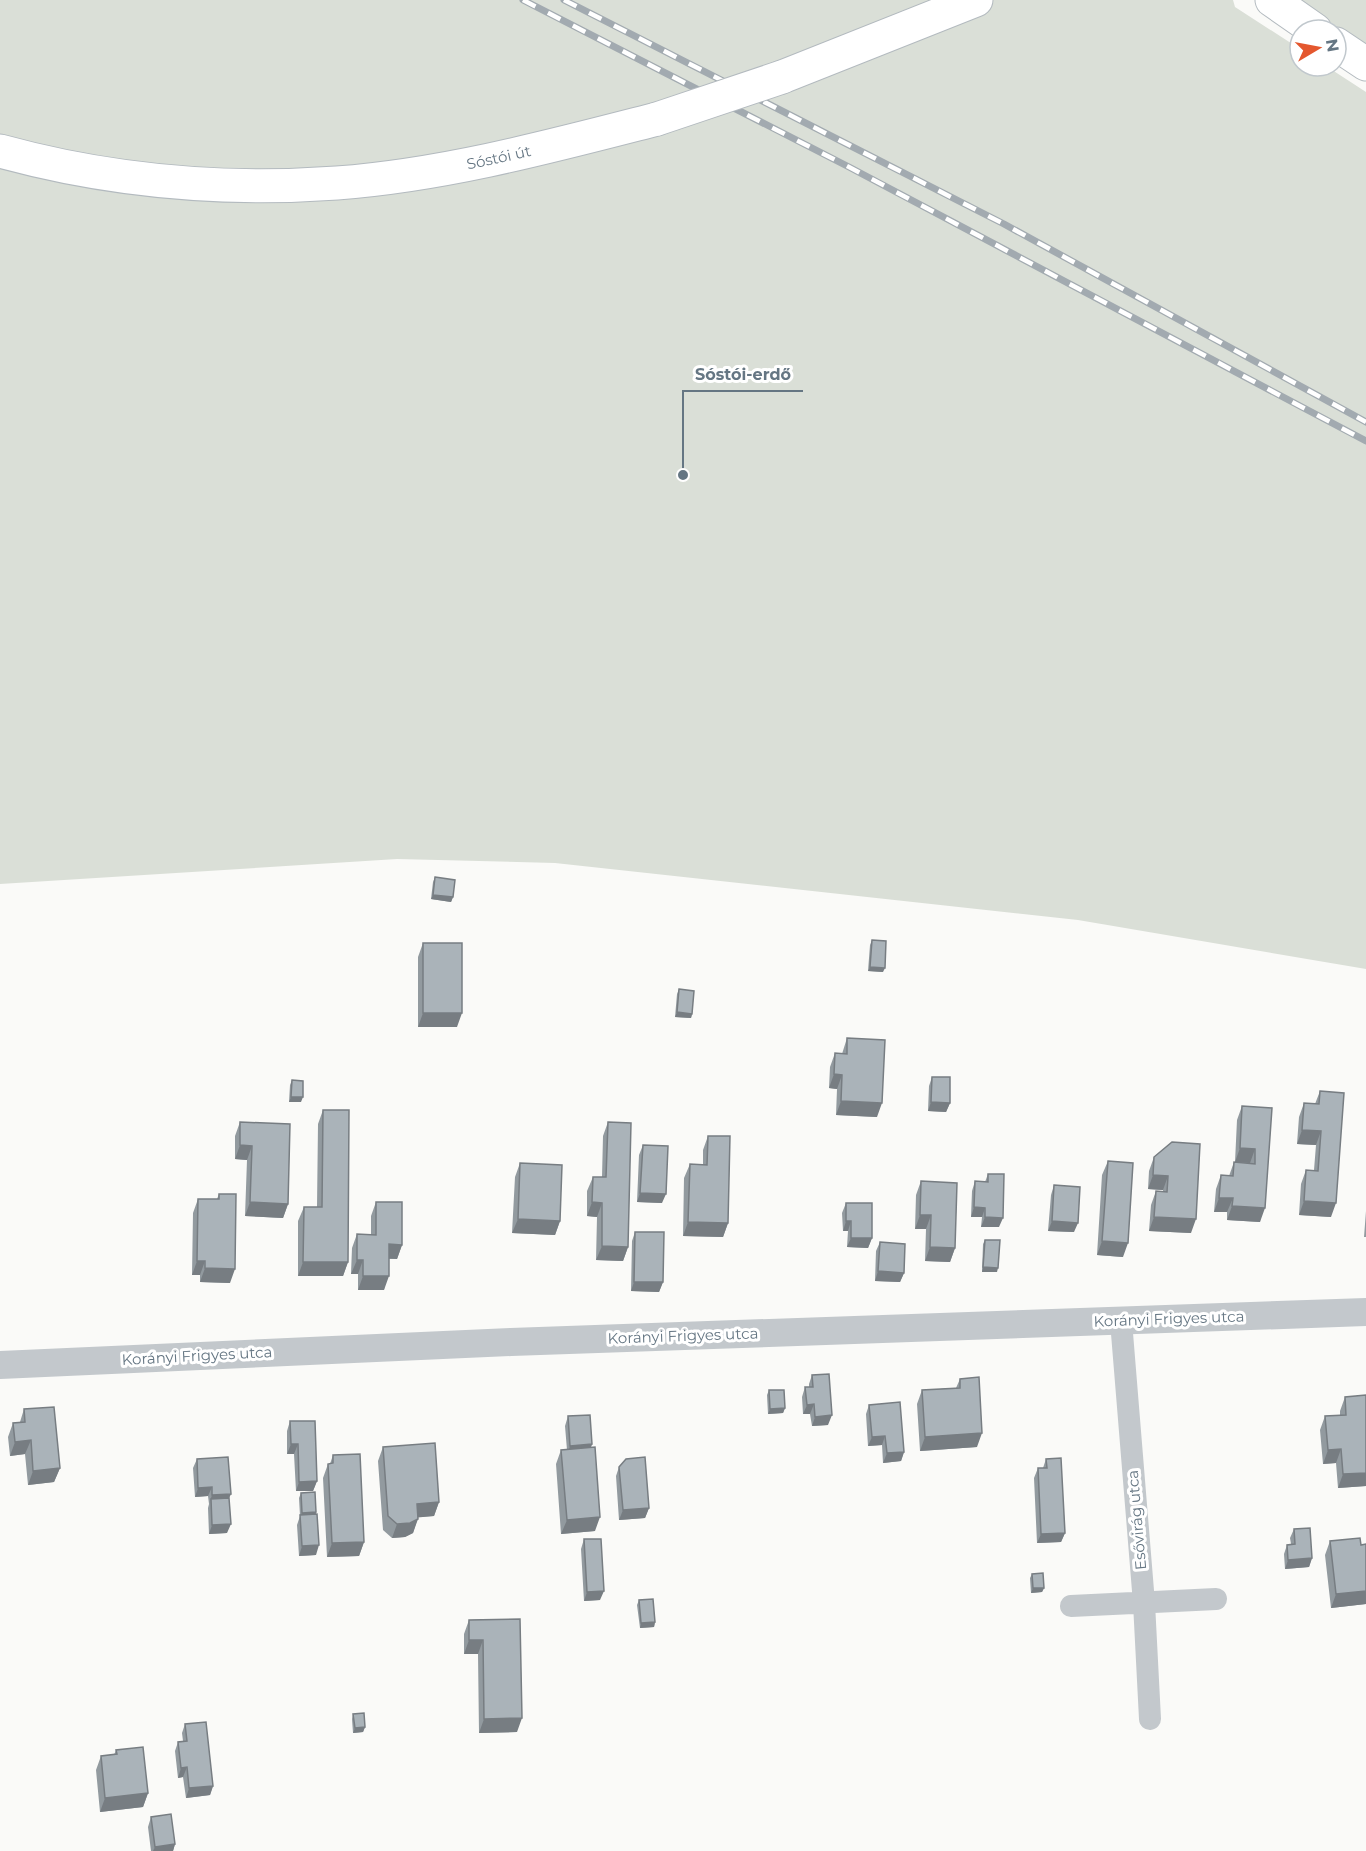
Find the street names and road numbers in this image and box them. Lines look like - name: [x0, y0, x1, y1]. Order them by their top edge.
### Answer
- street label: Sóstói út: [465, 141, 533, 173]
- street label: Korányi Frigyes utca: [1093, 1306, 1245, 1331]
- street label: Korányi Frigyes utca: [607, 1323, 759, 1348]
- street label: Korányi Frigyes utca: [121, 1342, 273, 1369]
- street label: Esővirág utca: [1123, 1469, 1150, 1571]

